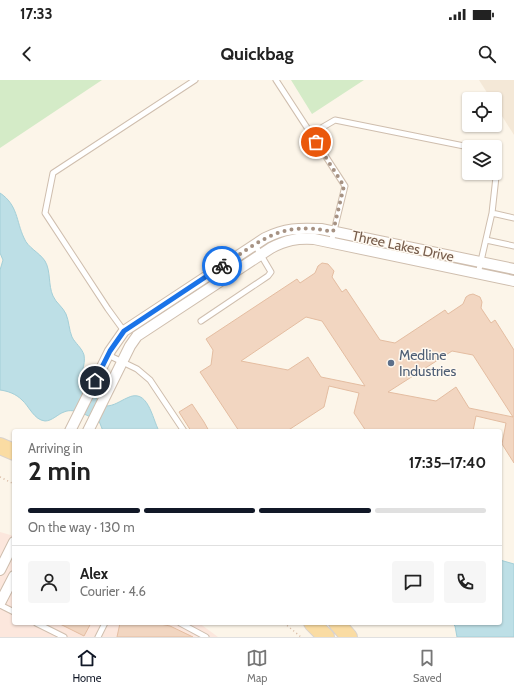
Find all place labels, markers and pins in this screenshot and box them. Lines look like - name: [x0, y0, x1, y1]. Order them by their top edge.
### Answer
- pin: [299, 125, 333, 159]
- place label: Medline Industries: [399, 346, 456, 380]
- marker: Medline Industries: [386, 358, 396, 368]
- pin: [78, 364, 112, 398]

